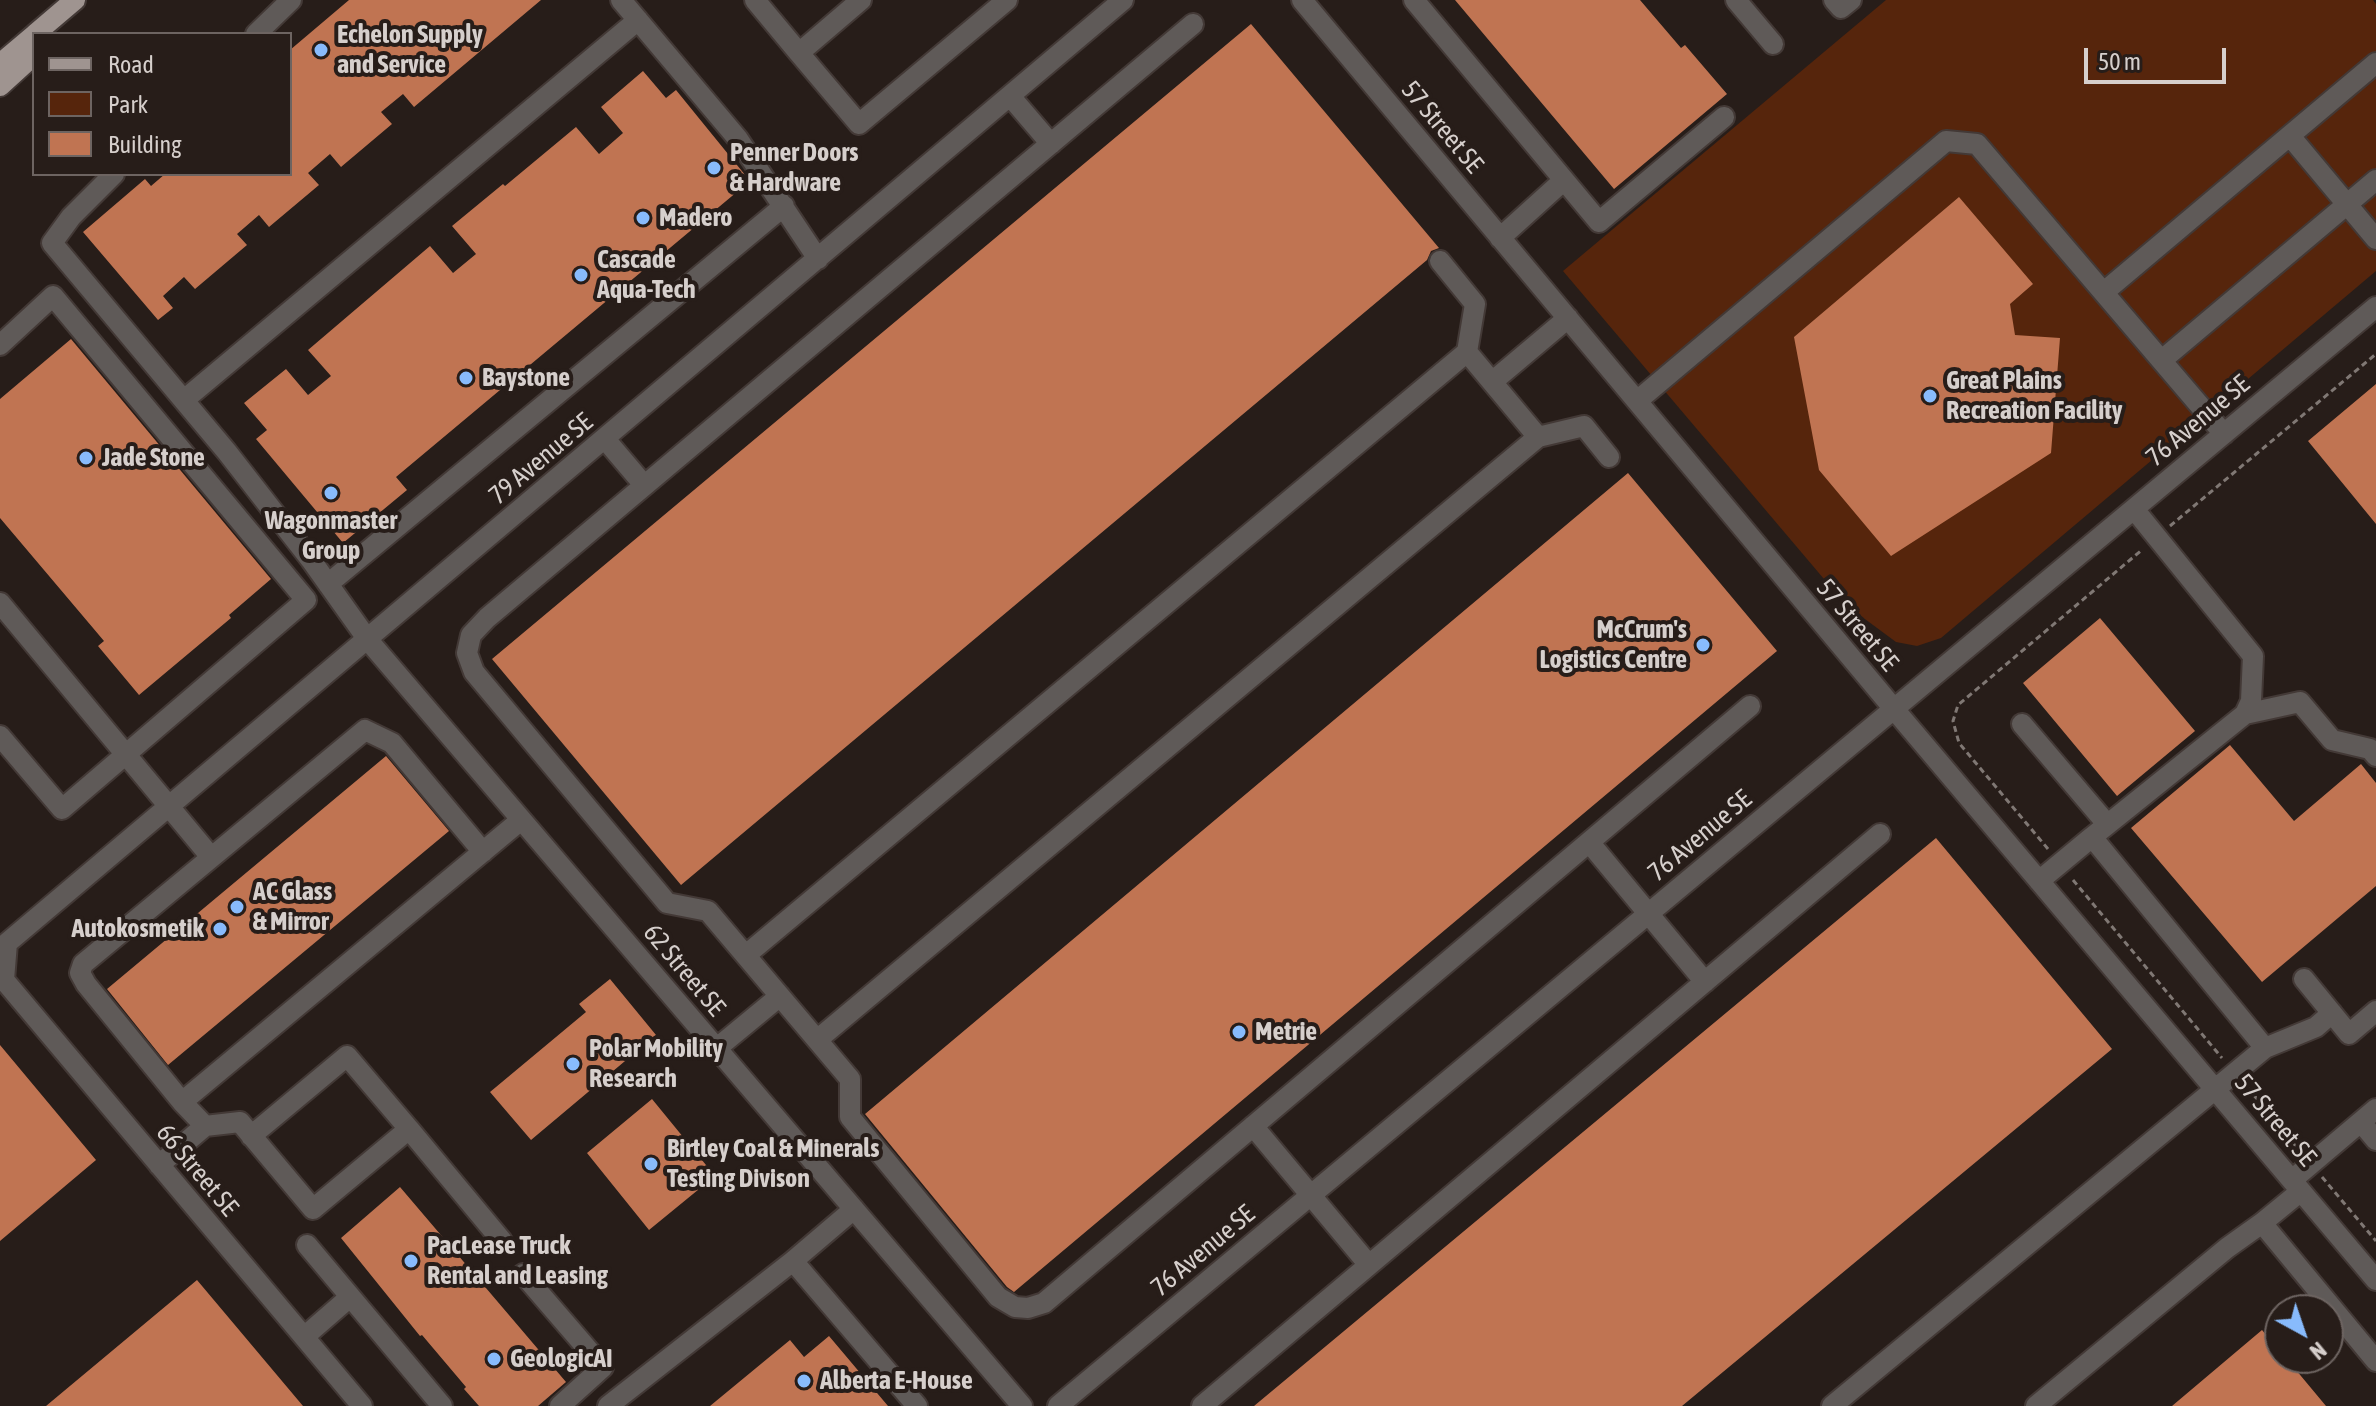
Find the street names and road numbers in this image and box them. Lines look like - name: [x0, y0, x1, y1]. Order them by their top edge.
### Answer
- street label: 57 Street SE: [1395, 75, 1489, 179]
- street label: 76 Avenue SE: [2140, 369, 2256, 473]
- street label: 79 Avenue SE: [483, 407, 599, 511]
- street label: 57 Street SE: [1810, 573, 1904, 677]
- street label: 76 Avenue SE: [1642, 784, 1758, 888]
- street label: 62 Street SE: [637, 918, 731, 1022]
- street label: 57 Street SE: [2228, 1068, 2322, 1172]
- street label: 66 Street SE: [150, 1118, 244, 1222]
- street label: 76 Avenue SE: [1145, 1199, 1261, 1303]

